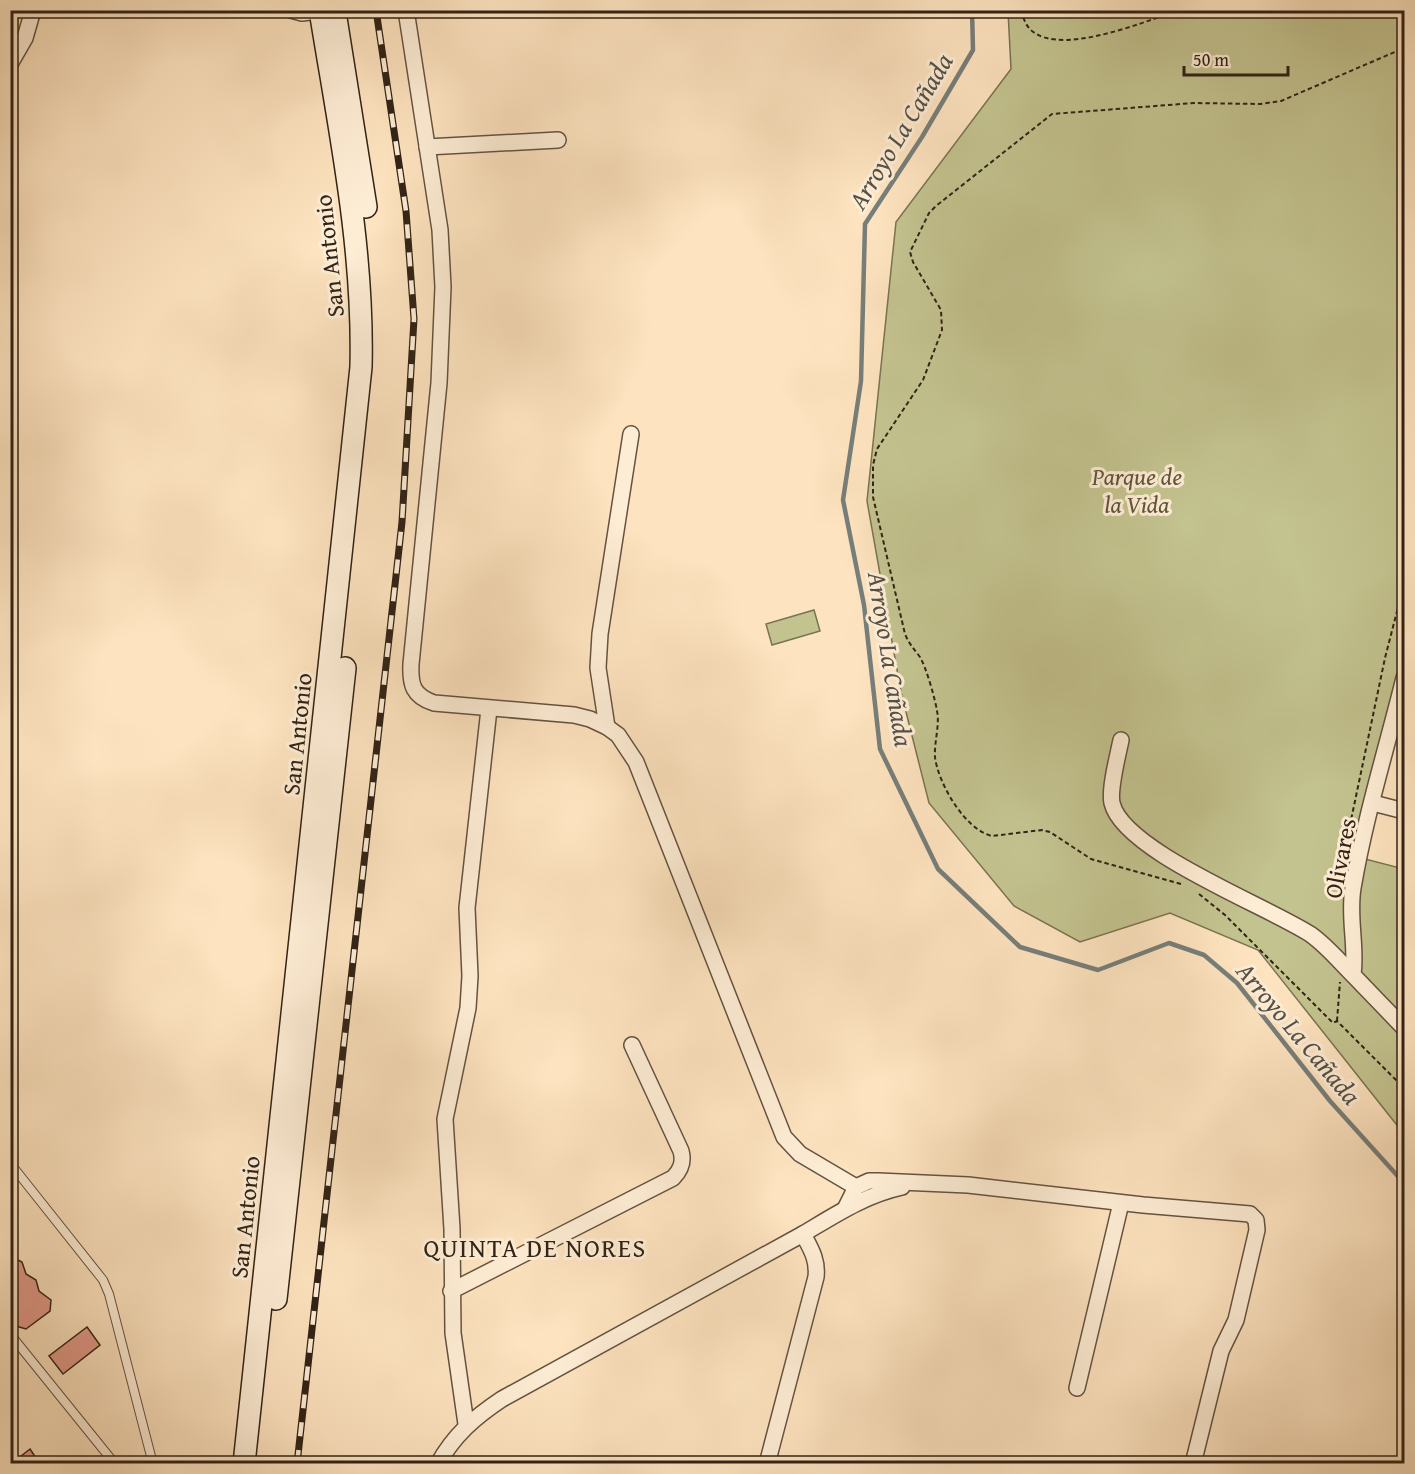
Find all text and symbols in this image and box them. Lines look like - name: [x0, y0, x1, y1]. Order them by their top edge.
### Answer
- scale bar: [1184, 39, 1288, 77]
- water label: Arroyo La Cañada: [837, 45, 962, 218]
- text: 50 m: [1193, 46, 1229, 73]
- street label: San Antonio: [305, 193, 353, 319]
- park label: Parque de la Vida: [1091, 459, 1182, 522]
- water label: Arroyo La Cañada: [858, 568, 924, 749]
- street label: San Antonio: [273, 671, 321, 797]
- street label: Olivares: [1315, 815, 1365, 901]
- water label: Arroyo La Cañada: [1227, 952, 1371, 1113]
- street label: San Antonio: [221, 1154, 269, 1280]
- district label: QUINTA DE NORES: [423, 1228, 647, 1267]

